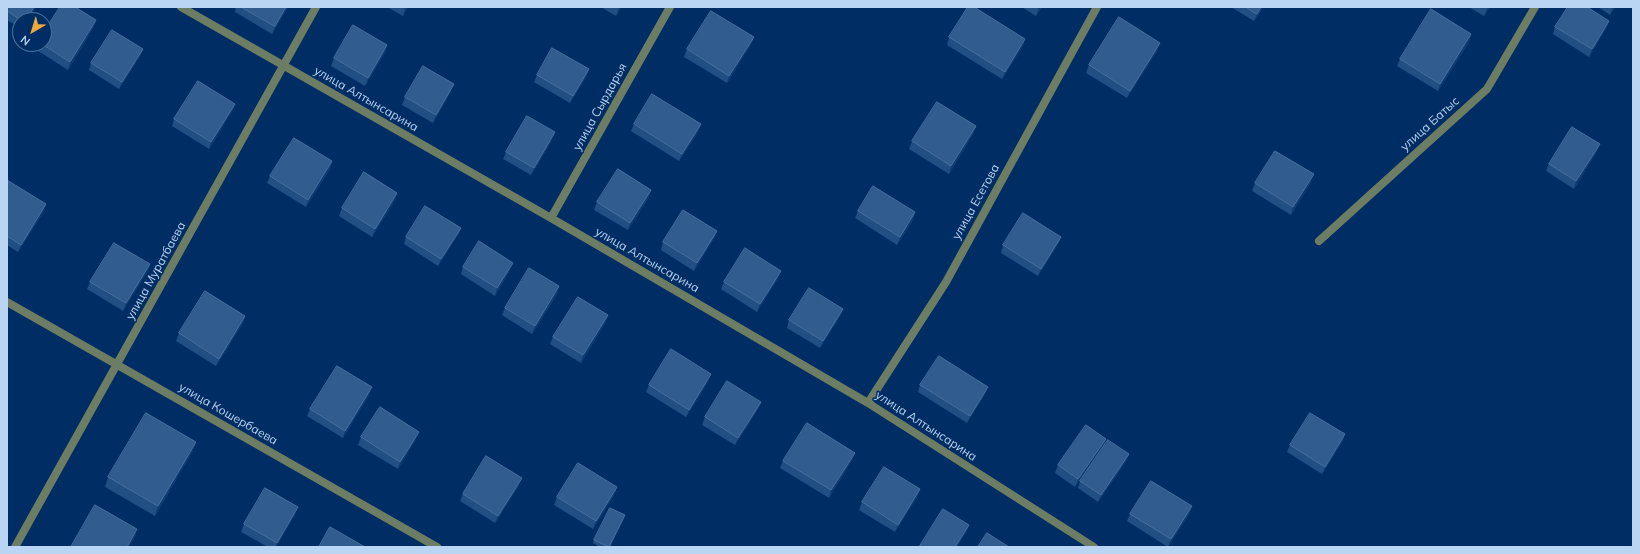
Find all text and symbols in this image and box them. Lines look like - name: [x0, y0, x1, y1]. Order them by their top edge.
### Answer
- north arrow: [12, 12, 52, 52]
- text: N: [18, 33, 33, 49]
- street label: улица Сырдарья: [570, 61, 630, 153]
- street label: улица Алтынсарина: [311, 63, 421, 135]
- street label: улица Батыс: [1398, 94, 1462, 154]
- street label: улица Есетова: [949, 162, 1003, 242]
- street label: улица Муратбаева: [123, 219, 189, 323]
- street label: улица Алтынсарина: [592, 224, 702, 296]
- street label: улица Кошербаева: [176, 380, 280, 448]
- street label: улица Алтынсарина: [873, 388, 979, 464]

